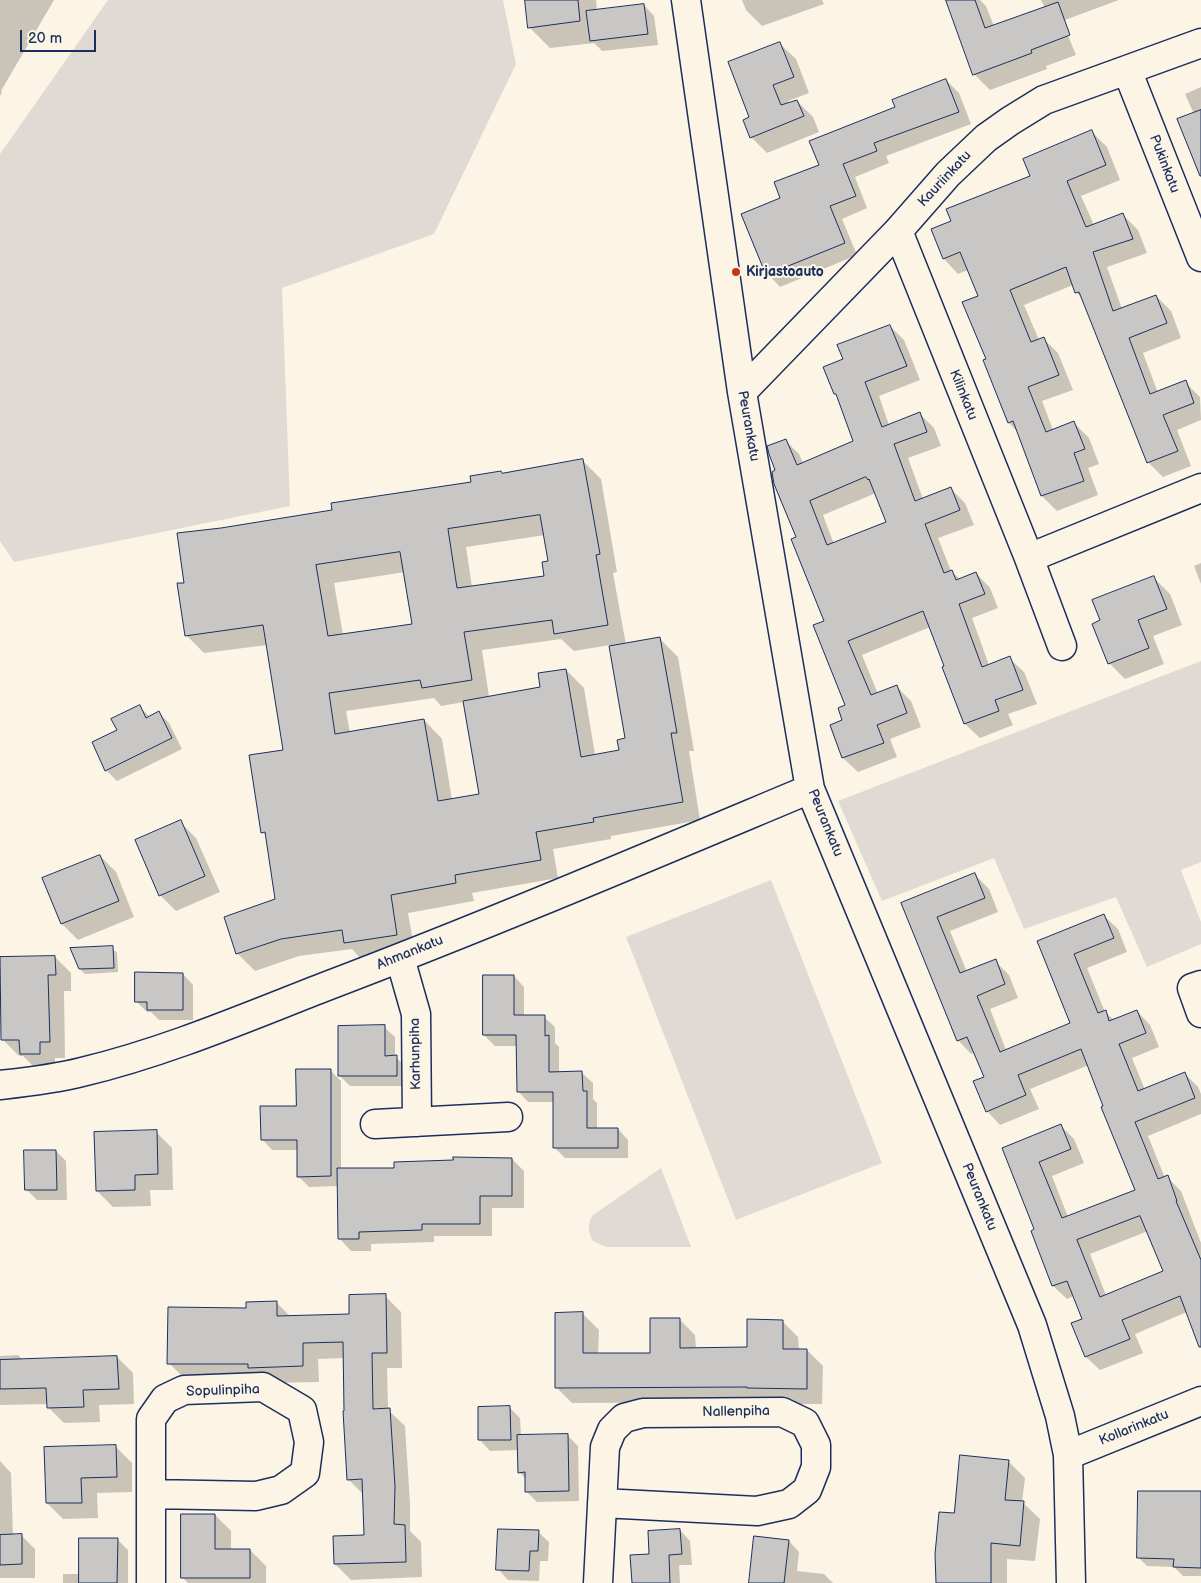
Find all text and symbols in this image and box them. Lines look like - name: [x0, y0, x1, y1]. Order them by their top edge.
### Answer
- scale bar: [22, 20, 99, 52]
- text: 20 m: [28, 29, 62, 48]
- street label: Pukinkatu: [1145, 132, 1183, 196]
- street label: Kauriinkatu: [915, 147, 975, 211]
- place label: Kirjastoauto: [746, 264, 824, 280]
- marker: Kirjastoauto: [730, 266, 742, 278]
- street label: Kilinkatu: [945, 367, 981, 423]
- street label: Peurankatu: [734, 389, 762, 463]
- street label: Peurankatu: [804, 787, 846, 859]
- street label: Ahmankatu: [374, 932, 446, 974]
- street label: Karhunpiha: [407, 1018, 425, 1090]
- street label: Peurankatu: [958, 1161, 1000, 1233]
- street label: Sopulinpiha: [186, 1381, 260, 1401]
- street label: Nallenpiha: [702, 1403, 770, 1421]
- street label: Kollarinkatu: [1097, 1406, 1171, 1450]

